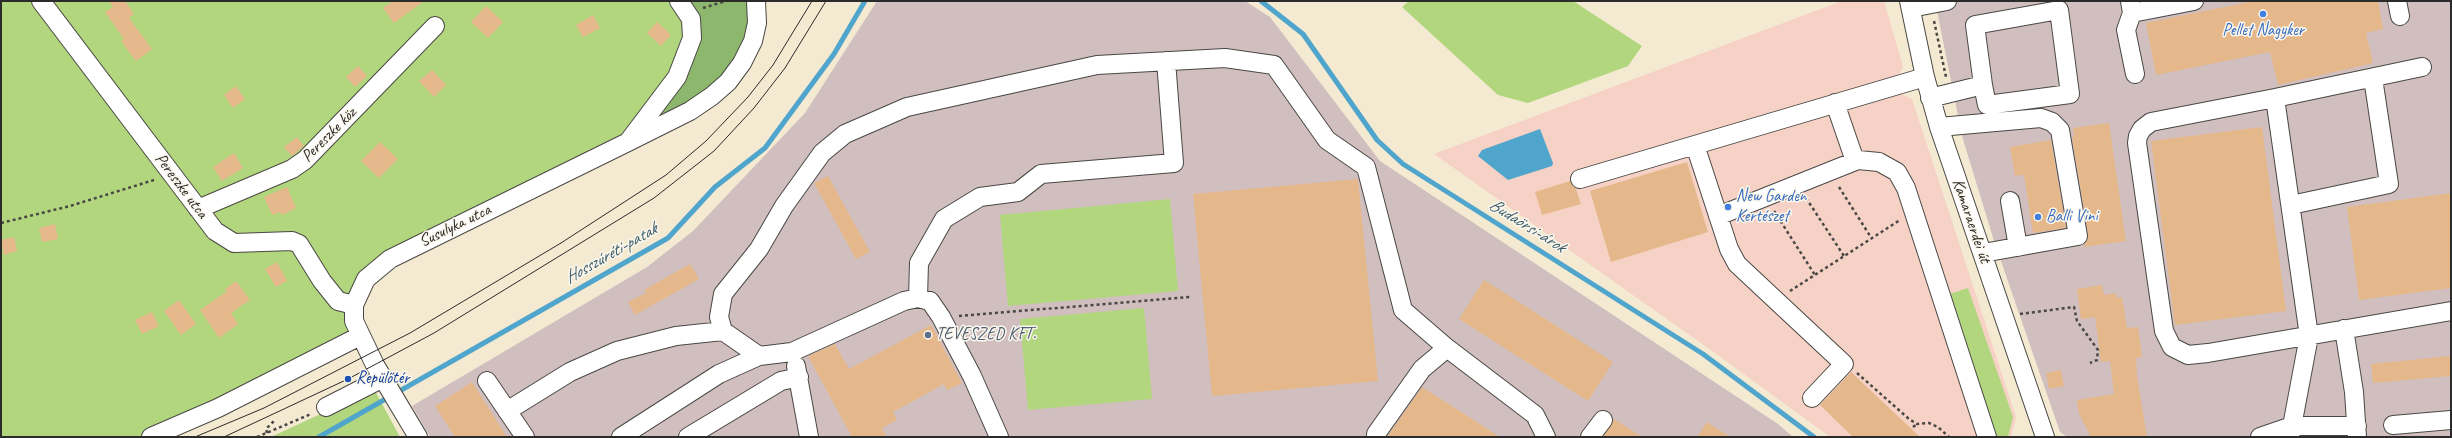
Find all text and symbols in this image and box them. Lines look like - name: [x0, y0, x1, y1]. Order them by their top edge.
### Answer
- marker: Pellet Nagyker: [2258, 9, 2268, 19]
- place label: Pellet Nagyker: [2222, 21, 2304, 41]
- street label: Pereszke köz: [297, 103, 361, 167]
- street label: Pereszke utca: [150, 149, 212, 223]
- street label: Kamaraerdei út: [1947, 176, 1995, 266]
- place label: New Garden Kertészet: [1736, 187, 1806, 227]
- water label: Budaörsi-árok: [1485, 194, 1569, 258]
- street label: Susulyka utca: [416, 200, 494, 252]
- marker: New Garden Kertészet: [1723, 202, 1733, 212]
- place label: Balli Vini: [2046, 207, 2098, 227]
- marker: Balli Vini: [2033, 212, 2043, 222]
- water label: Hosszúréti-patak: [561, 219, 661, 289]
- place label: TEVESZED KFT.: [936, 325, 1036, 345]
- marker: TEVESZED KFT.: [923, 330, 933, 340]
- place label: Repülőtér: [356, 369, 409, 389]
- marker: Repülőtér: [343, 374, 353, 384]

